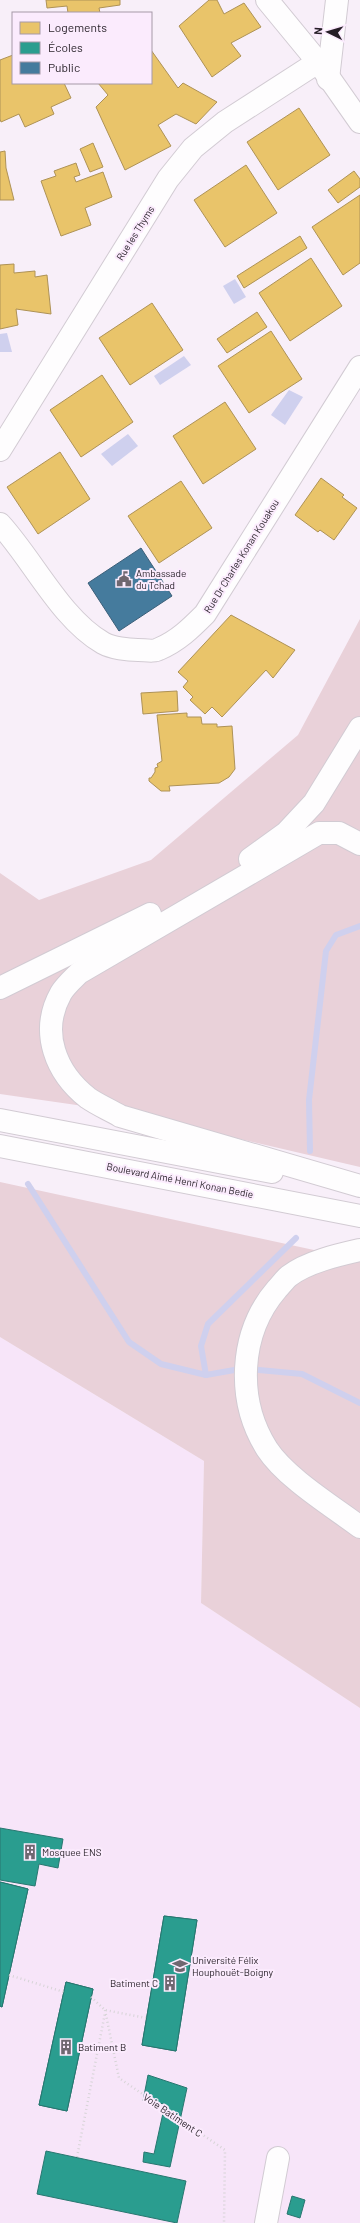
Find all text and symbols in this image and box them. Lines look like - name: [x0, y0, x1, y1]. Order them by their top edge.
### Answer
- legend: [12, 12, 152, 84]
- north arrow: [308, 12, 348, 52]
- text: Logements: [48, 20, 107, 34]
- text: N: [311, 27, 324, 35]
- text: Écoles: [48, 40, 83, 54]
- text: Public: [48, 60, 80, 74]
- street label: Rue les Thyms: [114, 203, 157, 262]
- street label: Rue Dr Charles Konan Kouakou: [201, 497, 281, 615]
- place label: Ambassade du Tchad: [136, 567, 186, 591]
- public building icon: Ambassade du Tchad: [115, 570, 133, 588]
- street label: Boulevard Aimé Henri Konan Bedie: [106, 1160, 254, 1200]
- building icon: Mosquee ENS: [21, 1843, 39, 1861]
- place label: Mosquee ENS: [42, 1846, 102, 1858]
- place label: Université Félix Houphouët-Boigny: [192, 1954, 274, 1978]
- school or university icon: Université Félix Houphouët-Boigny: [171, 1957, 189, 1975]
- building icon: Batiment C: [161, 1974, 179, 1992]
- place label: Batiment C: [110, 1977, 158, 1989]
- building icon: Batiment B: [57, 2038, 75, 2056]
- place label: Batiment B: [78, 2041, 126, 2053]
- street label: Voie Batiment C: [141, 2091, 205, 2139]

